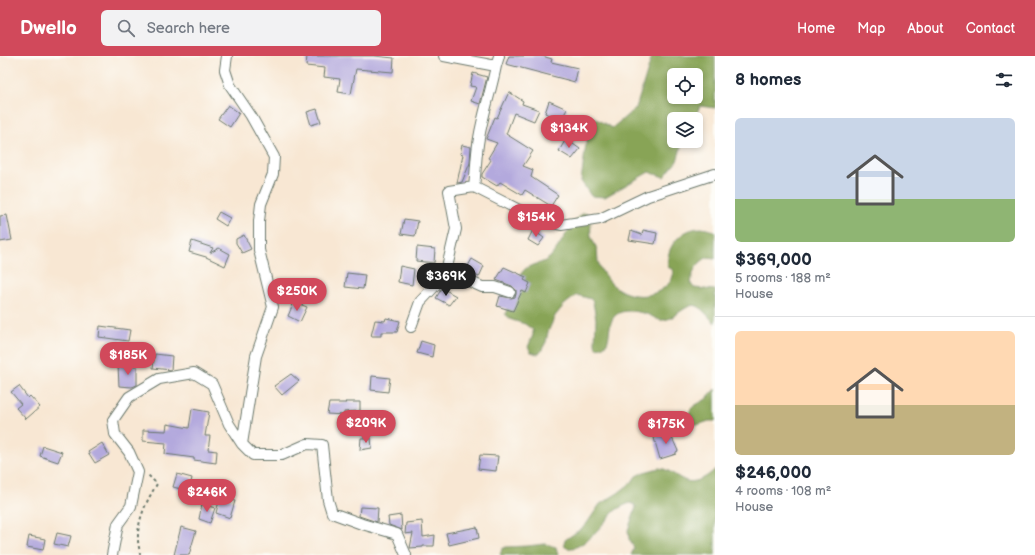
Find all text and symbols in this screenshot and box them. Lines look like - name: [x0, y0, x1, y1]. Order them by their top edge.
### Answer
- search box: [101, 10, 381, 46]
- text: Dwello: [20, 17, 77, 40]
- icon: search: [115, 17, 137, 39]
- text: Search here: [147, 19, 230, 38]
- text: Home: [797, 20, 835, 37]
- text: Map: [857, 20, 885, 37]
- text: About: [907, 20, 944, 37]
- text: Contact: [966, 20, 1015, 37]
- map controls: [667, 68, 703, 148]
- button: locate: [667, 68, 703, 104]
- icon: filters: [993, 69, 1015, 91]
- text: 8 homes: [735, 70, 801, 90]
- button: layers: [667, 112, 703, 148]
- pin: $134K: [541, 115, 597, 149]
- text: $134K: [550, 120, 588, 136]
- icon: home: [839, 144, 911, 216]
- pin: $154K: [508, 204, 564, 238]
- text: $154K: [517, 209, 555, 225]
- text: $369,000: [735, 250, 812, 270]
- pin: $369K: [418, 263, 474, 297]
- text: $369K: [426, 268, 466, 284]
- text: 5 rooms · 188 m²: [735, 270, 831, 286]
- pin: $250K: [269, 278, 325, 312]
- text: $250K: [277, 283, 317, 299]
- text: House: [735, 286, 773, 302]
- pin: $185K: [100, 342, 156, 376]
- text: $185K: [109, 347, 147, 363]
- icon: home: [839, 357, 911, 429]
- pin: $209K: [338, 410, 394, 444]
- pin: $175K: [638, 411, 694, 445]
- text: $209K: [346, 415, 386, 431]
- text: $175K: [647, 416, 685, 432]
- text: $246,000: [735, 463, 812, 483]
- pin: $246K: [179, 479, 235, 513]
- text: 4 rooms · 108 m²: [735, 483, 831, 499]
- text: $246K: [187, 484, 227, 500]
- text: House: [735, 499, 773, 515]

